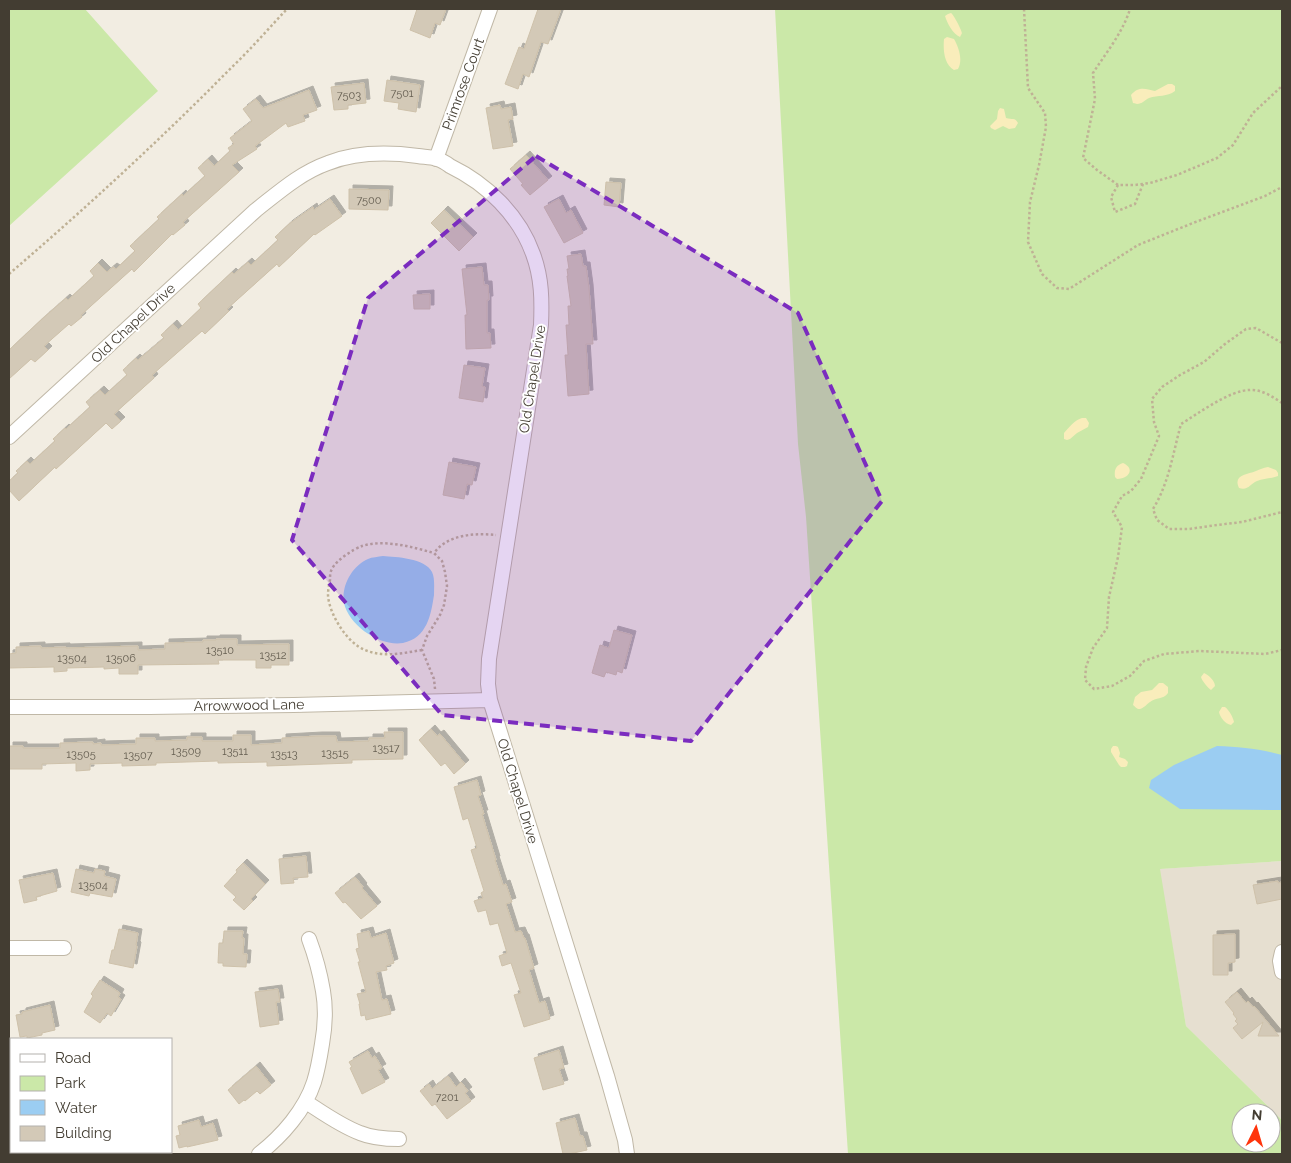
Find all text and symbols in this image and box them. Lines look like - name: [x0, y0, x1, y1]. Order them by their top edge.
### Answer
- street label: Primrose Court: [439, 35, 487, 132]
- house number: 7501: [390, 87, 414, 100]
- house number: 7503: [337, 89, 361, 102]
- house number: 7500: [356, 194, 382, 207]
- street label: Old Chapel Drive: [88, 280, 178, 366]
- street label: Old Chapel Drive: [516, 324, 548, 434]
- house number: 13510: [206, 644, 234, 657]
- house number: 13512: [259, 649, 287, 662]
- house number: 13504: [57, 652, 87, 665]
- house number: 13506: [106, 652, 136, 665]
- street label: Arrowwood Lane: [193, 696, 305, 714]
- street label: Old Chapel Drive: [494, 736, 542, 846]
- house number: 13517: [372, 742, 400, 755]
- house number: 13509: [171, 745, 201, 758]
- house number: 13511: [222, 745, 248, 758]
- house number: 13515: [321, 747, 349, 760]
- house number: 13505: [66, 748, 96, 761]
- house number: 13513: [270, 748, 298, 761]
- house number: 13507: [123, 749, 153, 762]
- house number: 13504: [78, 879, 108, 892]
- legend: [10, 1038, 172, 1153]
- text: Road: [55, 1049, 91, 1067]
- text: Park: [55, 1074, 86, 1092]
- house number: 7201: [435, 1091, 459, 1104]
- text: Water: [55, 1099, 98, 1117]
- north arrow: [1231, 1103, 1281, 1153]
- text: N: [1251, 1107, 1263, 1123]
- text: Building: [55, 1124, 112, 1142]

